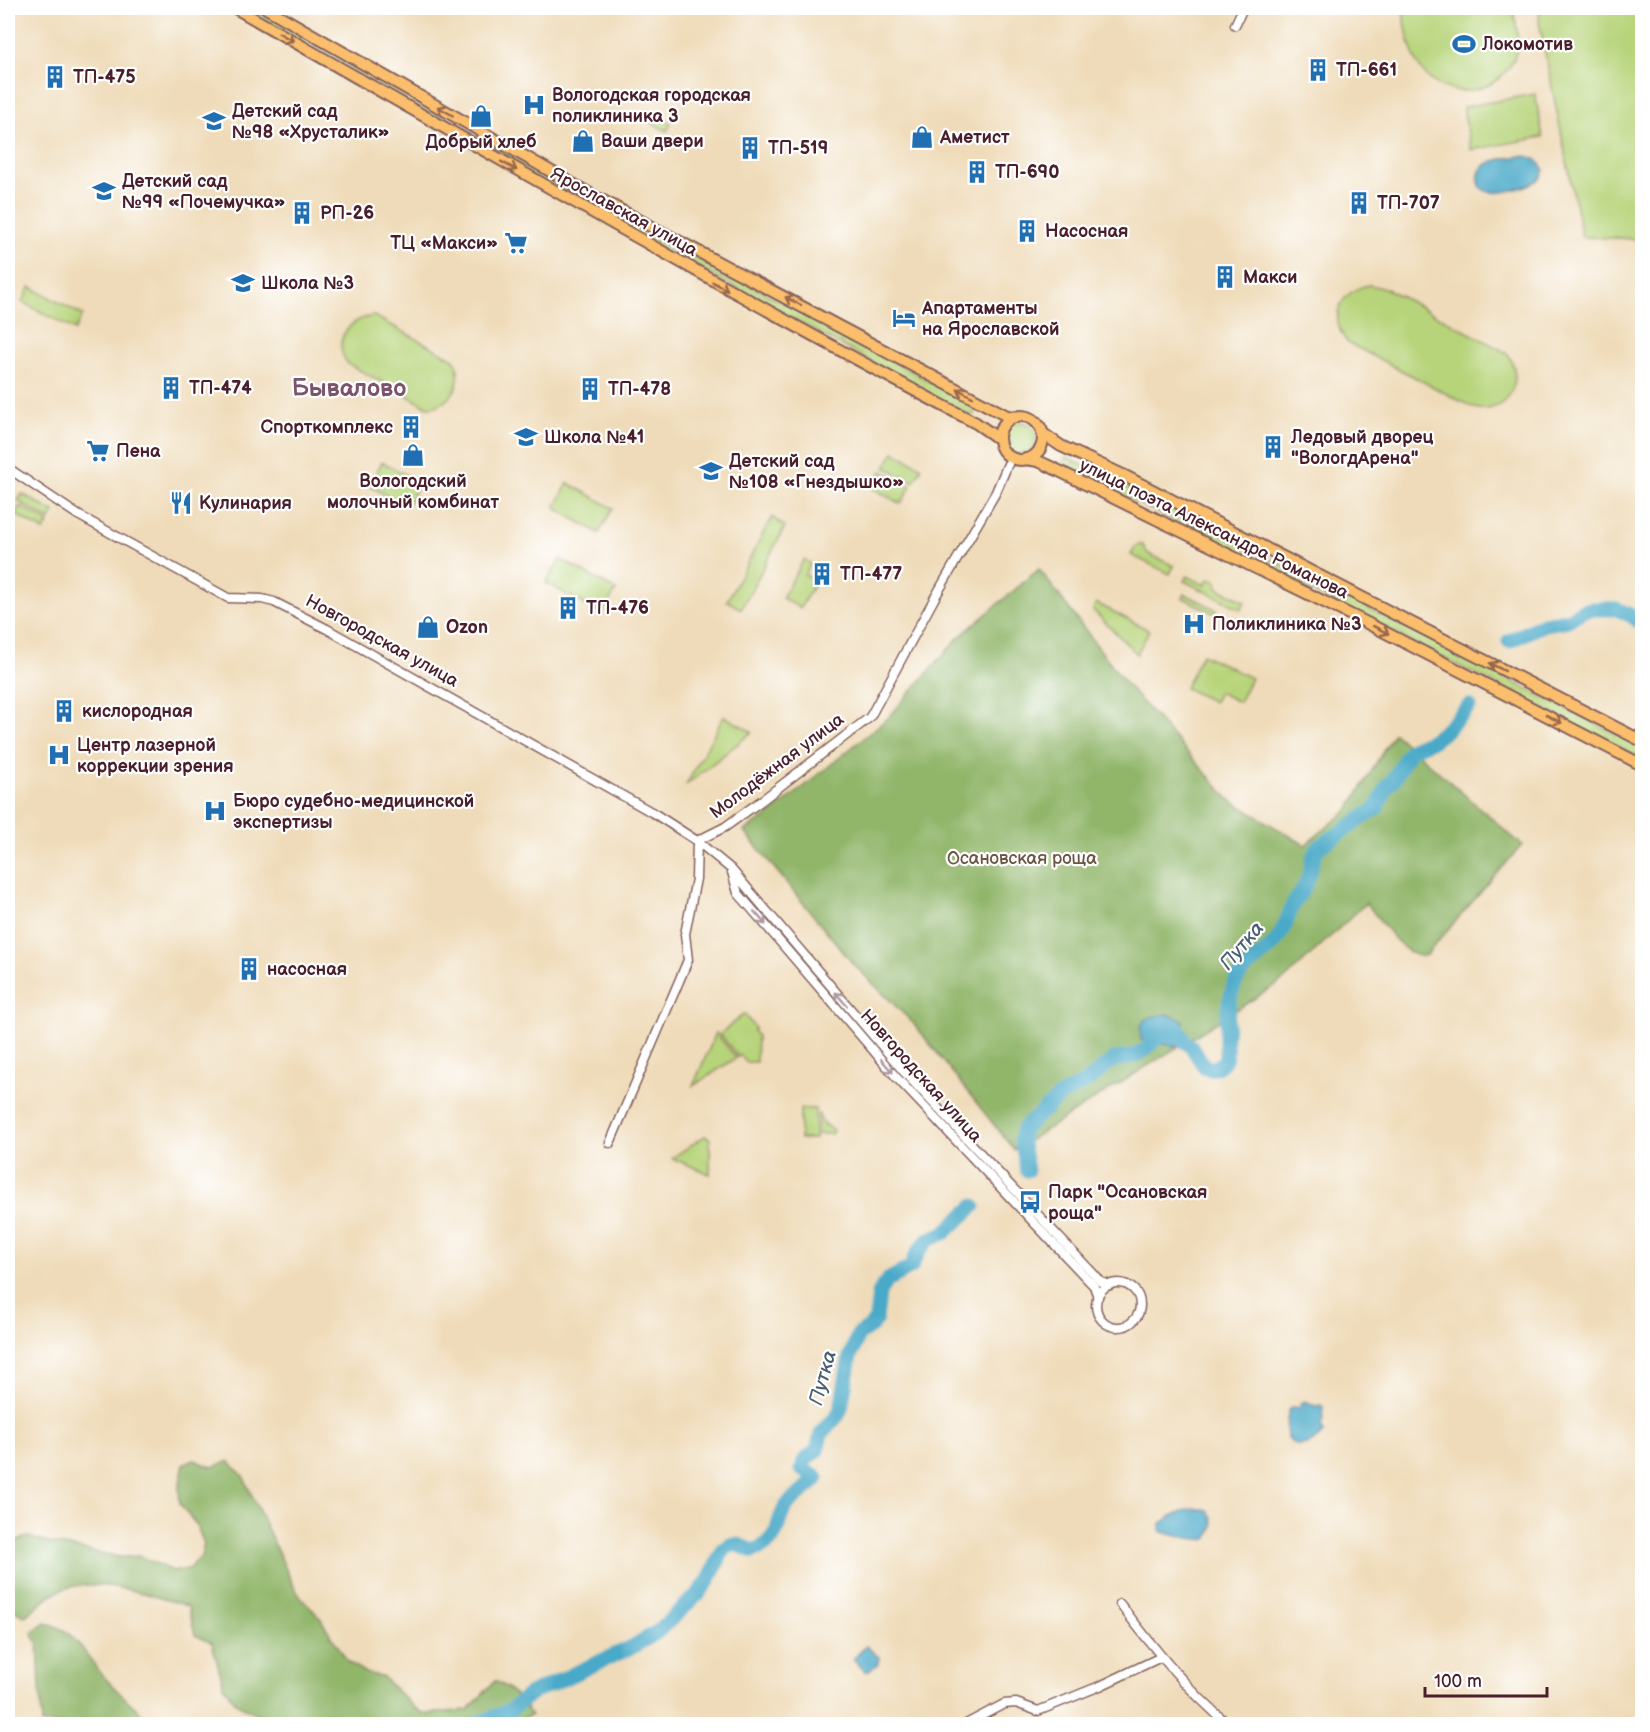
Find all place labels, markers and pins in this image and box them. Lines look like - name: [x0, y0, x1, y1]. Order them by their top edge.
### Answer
- sports icon: Локомотив: [1451, 31, 1477, 57]
- place label: Локомотив: [1481, 34, 1573, 55]
- building icon: ТП-661: [1305, 57, 1331, 83]
- place label: ТП-661: [1336, 60, 1397, 81]
- building icon: ТП-475: [42, 64, 68, 90]
- place label: ТП-475: [73, 67, 136, 88]
- place label: Вологодская городская поликлиника 3: [552, 85, 751, 127]
- hospital icon: Вологодская городская поликлиника 3: [521, 92, 547, 118]
- place label: Детский сад №98 «Хрусталик»: [232, 101, 390, 143]
- shop icon: Добрый хлеб: [468, 103, 494, 129]
- school or university icon: Детский сад №98 «Хрусталик»: [201, 108, 227, 134]
- shop icon: Аметист: [909, 124, 935, 150]
- place label: Аметист: [939, 127, 1010, 148]
- shop icon: Ваши двери: [570, 128, 596, 154]
- place label: Ваши двери: [601, 131, 704, 152]
- place label: Добрый хлеб: [425, 132, 537, 153]
- building icon: ТП-519: [737, 135, 763, 161]
- place label: ТП-519: [768, 138, 828, 159]
- building icon: ТП-690: [964, 159, 990, 185]
- place label: ТП-690: [995, 162, 1059, 183]
- place label: Детский сад №99 «Почемучка»: [122, 171, 286, 213]
- school or university icon: Детский сад №99 «Почемучка»: [91, 178, 117, 204]
- building icon: ТП-707: [1346, 190, 1372, 216]
- place label: ТП-707: [1377, 193, 1440, 214]
- building icon: РП-26: [289, 200, 315, 226]
- place label: РП-26: [320, 203, 374, 224]
- building icon: Насосная: [1014, 218, 1040, 244]
- place label: Насосная: [1045, 221, 1128, 242]
- supermarket icon: ТЦ «Макси»: [503, 230, 529, 256]
- place label: ТЦ «Макси»: [390, 233, 498, 254]
- building icon: Макси: [1212, 264, 1238, 290]
- place label: Макси: [1243, 267, 1297, 288]
- school or university icon: Школа №3: [230, 270, 256, 296]
- place label: Школа №3: [261, 273, 354, 294]
- place label: Апартаменты на Ярославской: [921, 298, 1059, 340]
- hotel icon: Апартаменты на Ярославской: [891, 305, 917, 331]
- building icon: ТП-474: [158, 375, 184, 401]
- building icon: ТП-478: [577, 376, 603, 402]
- place label: ТП-474: [189, 378, 252, 399]
- place label: ТП-478: [608, 379, 671, 400]
- building icon: Спорткомплекс: [398, 414, 424, 440]
- place label: Спорткомплекс: [260, 417, 393, 438]
- school or university icon: Школа №41: [513, 424, 539, 450]
- place label: Школа №41: [544, 427, 644, 448]
- place label: Ледовый дворец "ВологдАрена": [1290, 427, 1434, 469]
- building icon: Ледовый дворец "ВологдАрена": [1260, 434, 1286, 460]
- supermarket icon: Пена: [85, 438, 111, 464]
- place label: Пена: [116, 441, 161, 462]
- shop icon: Вологодский молочный комбинат: [400, 442, 426, 468]
- place label: Детский сад №108 «Гнездышко»: [729, 451, 904, 493]
- school or university icon: Детский сад №108 «Гнездышко»: [698, 458, 724, 484]
- place label: Вологодский молочный комбинат: [327, 471, 500, 513]
- restaurant icon: Кулинария: [168, 490, 194, 516]
- place label: Кулинария: [199, 493, 292, 514]
- building icon: ТП-477: [809, 561, 835, 587]
- place label: ТП-477: [840, 564, 902, 585]
- building icon: ТП-476: [555, 595, 581, 621]
- place label: ТП-476: [586, 598, 649, 619]
- hospital icon: Поликлиника №3: [1181, 611, 1207, 637]
- shop icon: Ozon: [415, 614, 441, 640]
- place label: Поликлиника №3: [1212, 614, 1362, 635]
- place label: Ozon: [446, 617, 488, 638]
- building icon: кислородная: [51, 698, 77, 724]
- place label: кислородная: [82, 701, 193, 722]
- place label: Центр лазерной коррекции зрения: [77, 735, 234, 777]
- hospital icon: Центр лазерной коррекции зрения: [46, 742, 72, 768]
- place label: Бюро судебно-медицинской экспертизы: [233, 791, 474, 833]
- hospital icon: Бюро судебно-медицинской экспертизы: [202, 798, 228, 824]
- building icon: насосная: [236, 956, 262, 982]
- place label: насосная: [267, 959, 347, 980]
- place label: Парк "Осановская роща": [1048, 1182, 1207, 1224]
- bus stop icon: Парк "Осановская роща": [1017, 1189, 1043, 1215]

